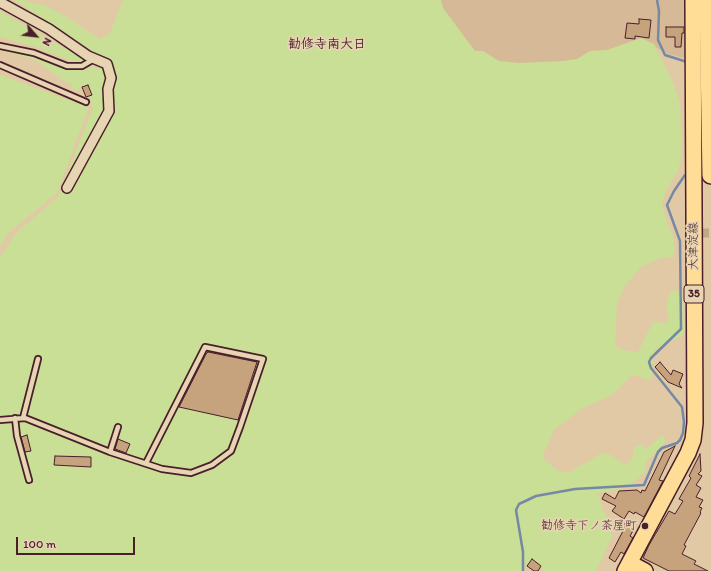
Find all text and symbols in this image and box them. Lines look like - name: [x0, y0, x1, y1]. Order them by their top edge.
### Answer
- north arrow: [16, 16, 56, 56]
- text: N: [40, 36, 55, 48]
- district label: 勧修寺南大日: [288, 37, 366, 53]
- street label: 大津淀線: [687, 222, 701, 270]
- road number: 35: [684, 285, 704, 303]
- place label: 勧修寺下ノ茶屋町: [541, 519, 637, 533]
- marker: 勧修寺下ノ茶屋町: [640, 521, 650, 531]
- scale bar: [18, 529, 137, 555]
- text: 100 m: [23, 537, 56, 551]

